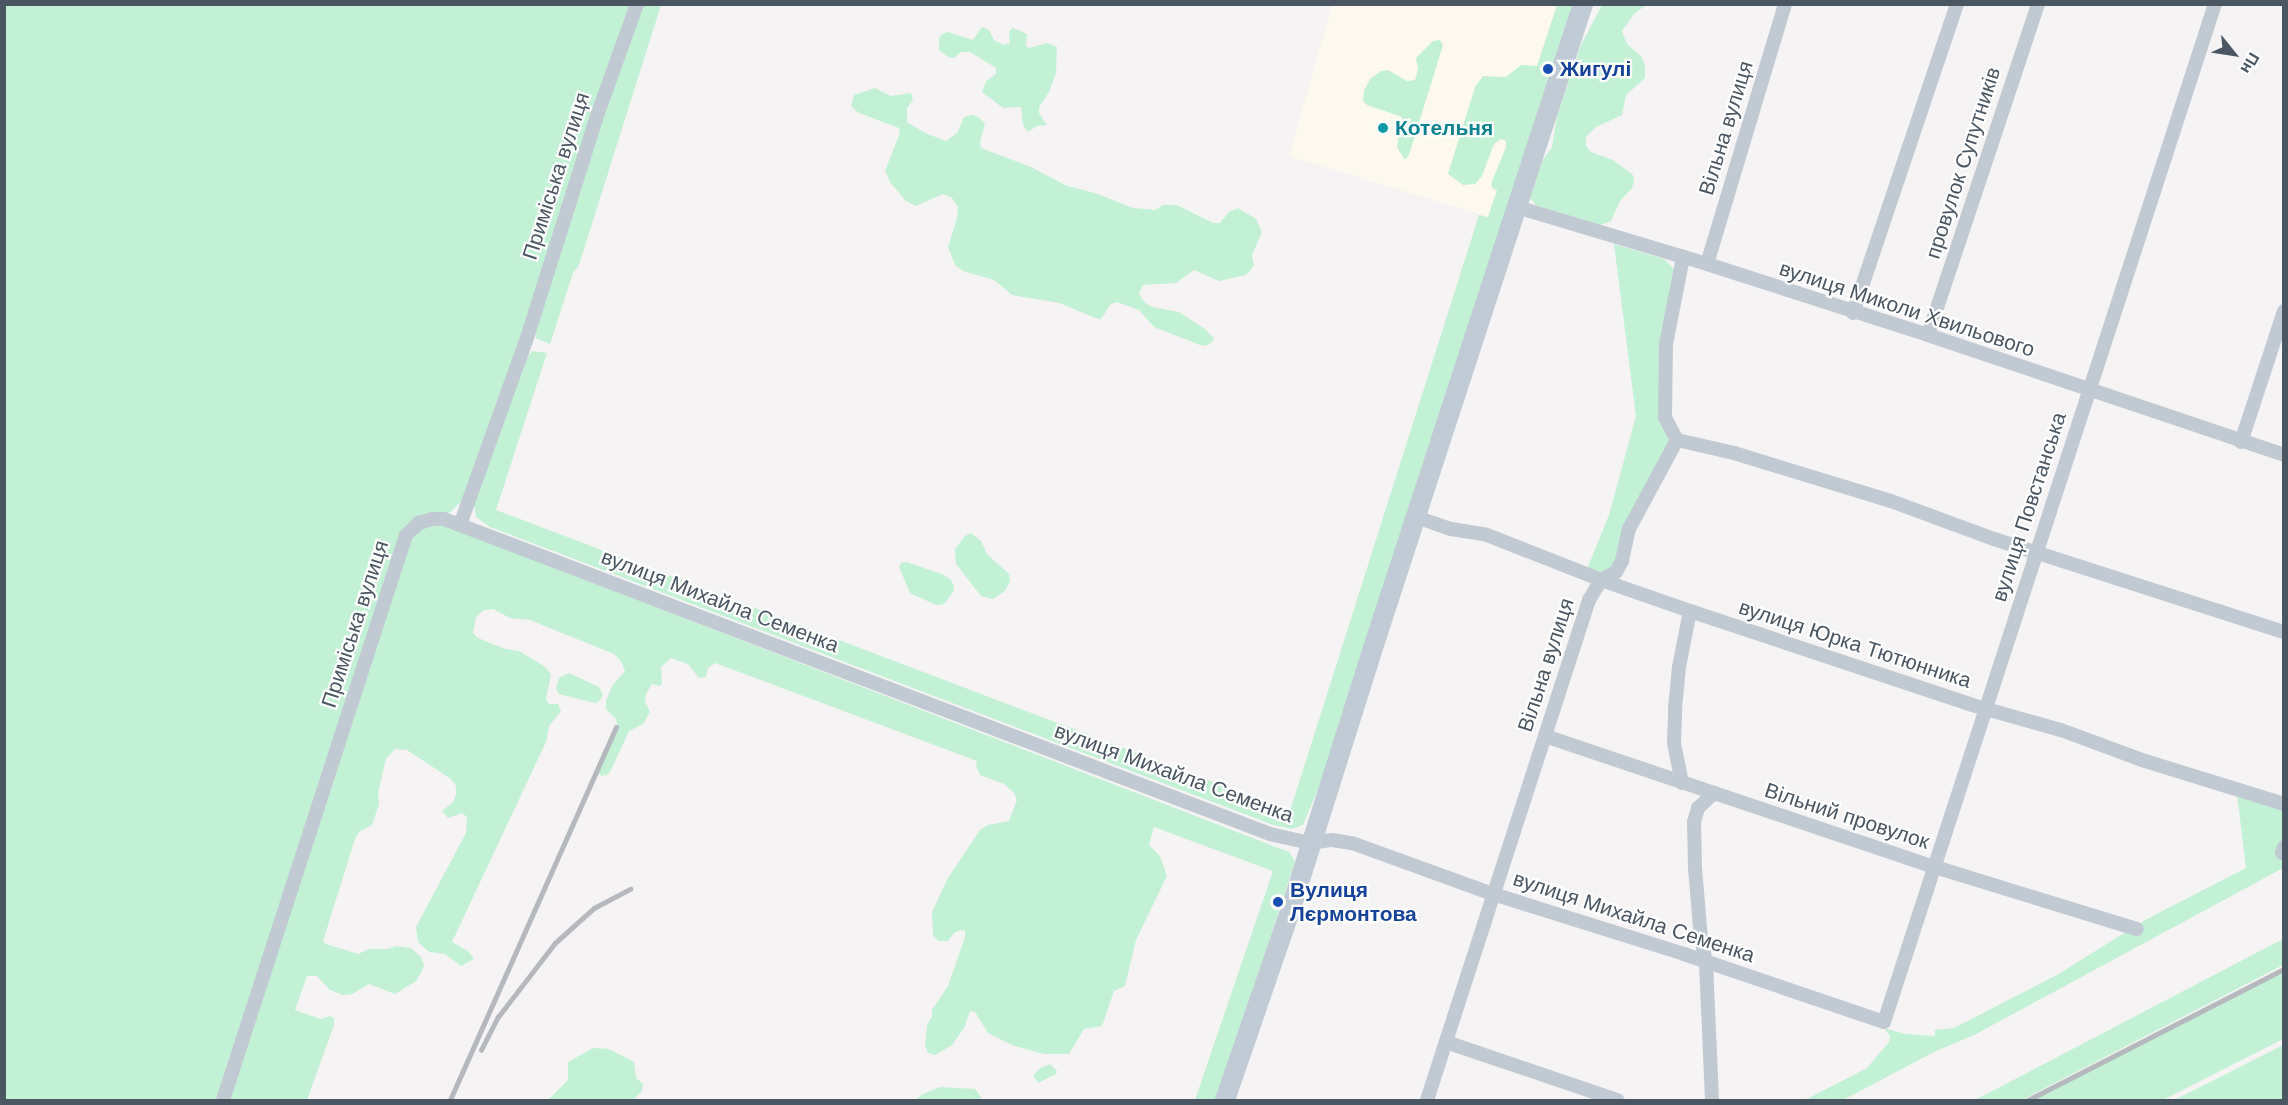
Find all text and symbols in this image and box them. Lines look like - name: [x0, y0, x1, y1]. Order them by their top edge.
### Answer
- north arrow: [2204, 24, 2264, 84]
- text: Пн: [2237, 50, 2263, 77]
- place label: Жигулі: [1560, 56, 1631, 82]
- street label: Вільна вулиця: [1694, 58, 1758, 198]
- marker: Жигулі: [1541, 62, 1555, 76]
- street label: провулок Супутників: [1920, 64, 2006, 262]
- street label: Приміська вулиця: [517, 89, 595, 263]
- place label: Котельня: [1395, 115, 1493, 141]
- marker: Котельня: [1376, 121, 1390, 135]
- street label: вулиця Миколи Хвильового: [1776, 256, 2038, 362]
- street label: вулиця Повстанська: [1986, 409, 2072, 605]
- street label: Приміська вулиця: [316, 537, 394, 711]
- street label: вулиця Михайла Семенка: [598, 544, 842, 658]
- street label: вулиця Юрка Тютюнника: [1736, 594, 1974, 694]
- street label: Вільна вулиця: [1513, 595, 1579, 735]
- street label: вулиця Михайла Семенка: [1051, 718, 1297, 828]
- street label: Вільний провулок: [1762, 778, 1932, 854]
- street label: вулиця Михайла Семенка: [1510, 866, 1758, 968]
- place label: Вулиця Лєрмонтова: [1290, 877, 1417, 927]
- marker: Вулиця Лєрмонтова: [1271, 895, 1285, 909]

